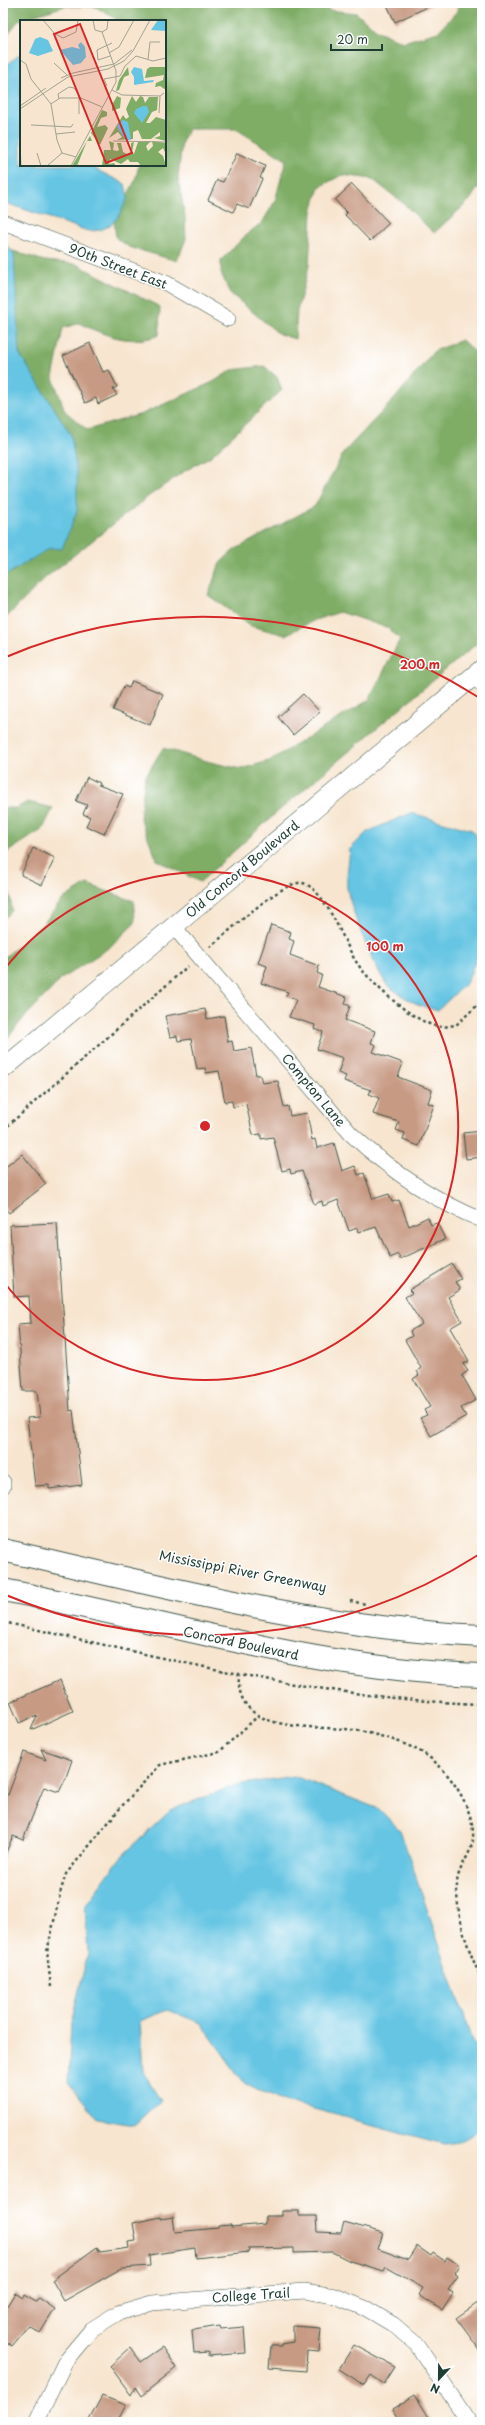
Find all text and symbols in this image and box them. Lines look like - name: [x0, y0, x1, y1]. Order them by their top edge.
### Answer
- inset map: [20, 20, 166, 166]
- scale bar: [331, 26, 382, 52]
- text: 20 m: [337, 30, 368, 48]
- street label: 90th Street East: [66, 238, 170, 293]
- text: 200 m: [400, 655, 440, 673]
- street label: Old Concord Boulevard: [181, 815, 303, 922]
- text: 100 m: [366, 937, 404, 955]
- street label: Compton Lane: [278, 1049, 351, 1130]
- centre of rings: [198, 1119, 212, 1133]
- street label: Mississippi River Greenway: [158, 1545, 328, 1596]
- street label: Concord Boulevard: [182, 1621, 301, 1664]
- street label: College Trail: [211, 2282, 291, 2307]
- north arrow: [419, 2359, 459, 2399]
- text: N: [428, 2379, 442, 2398]

